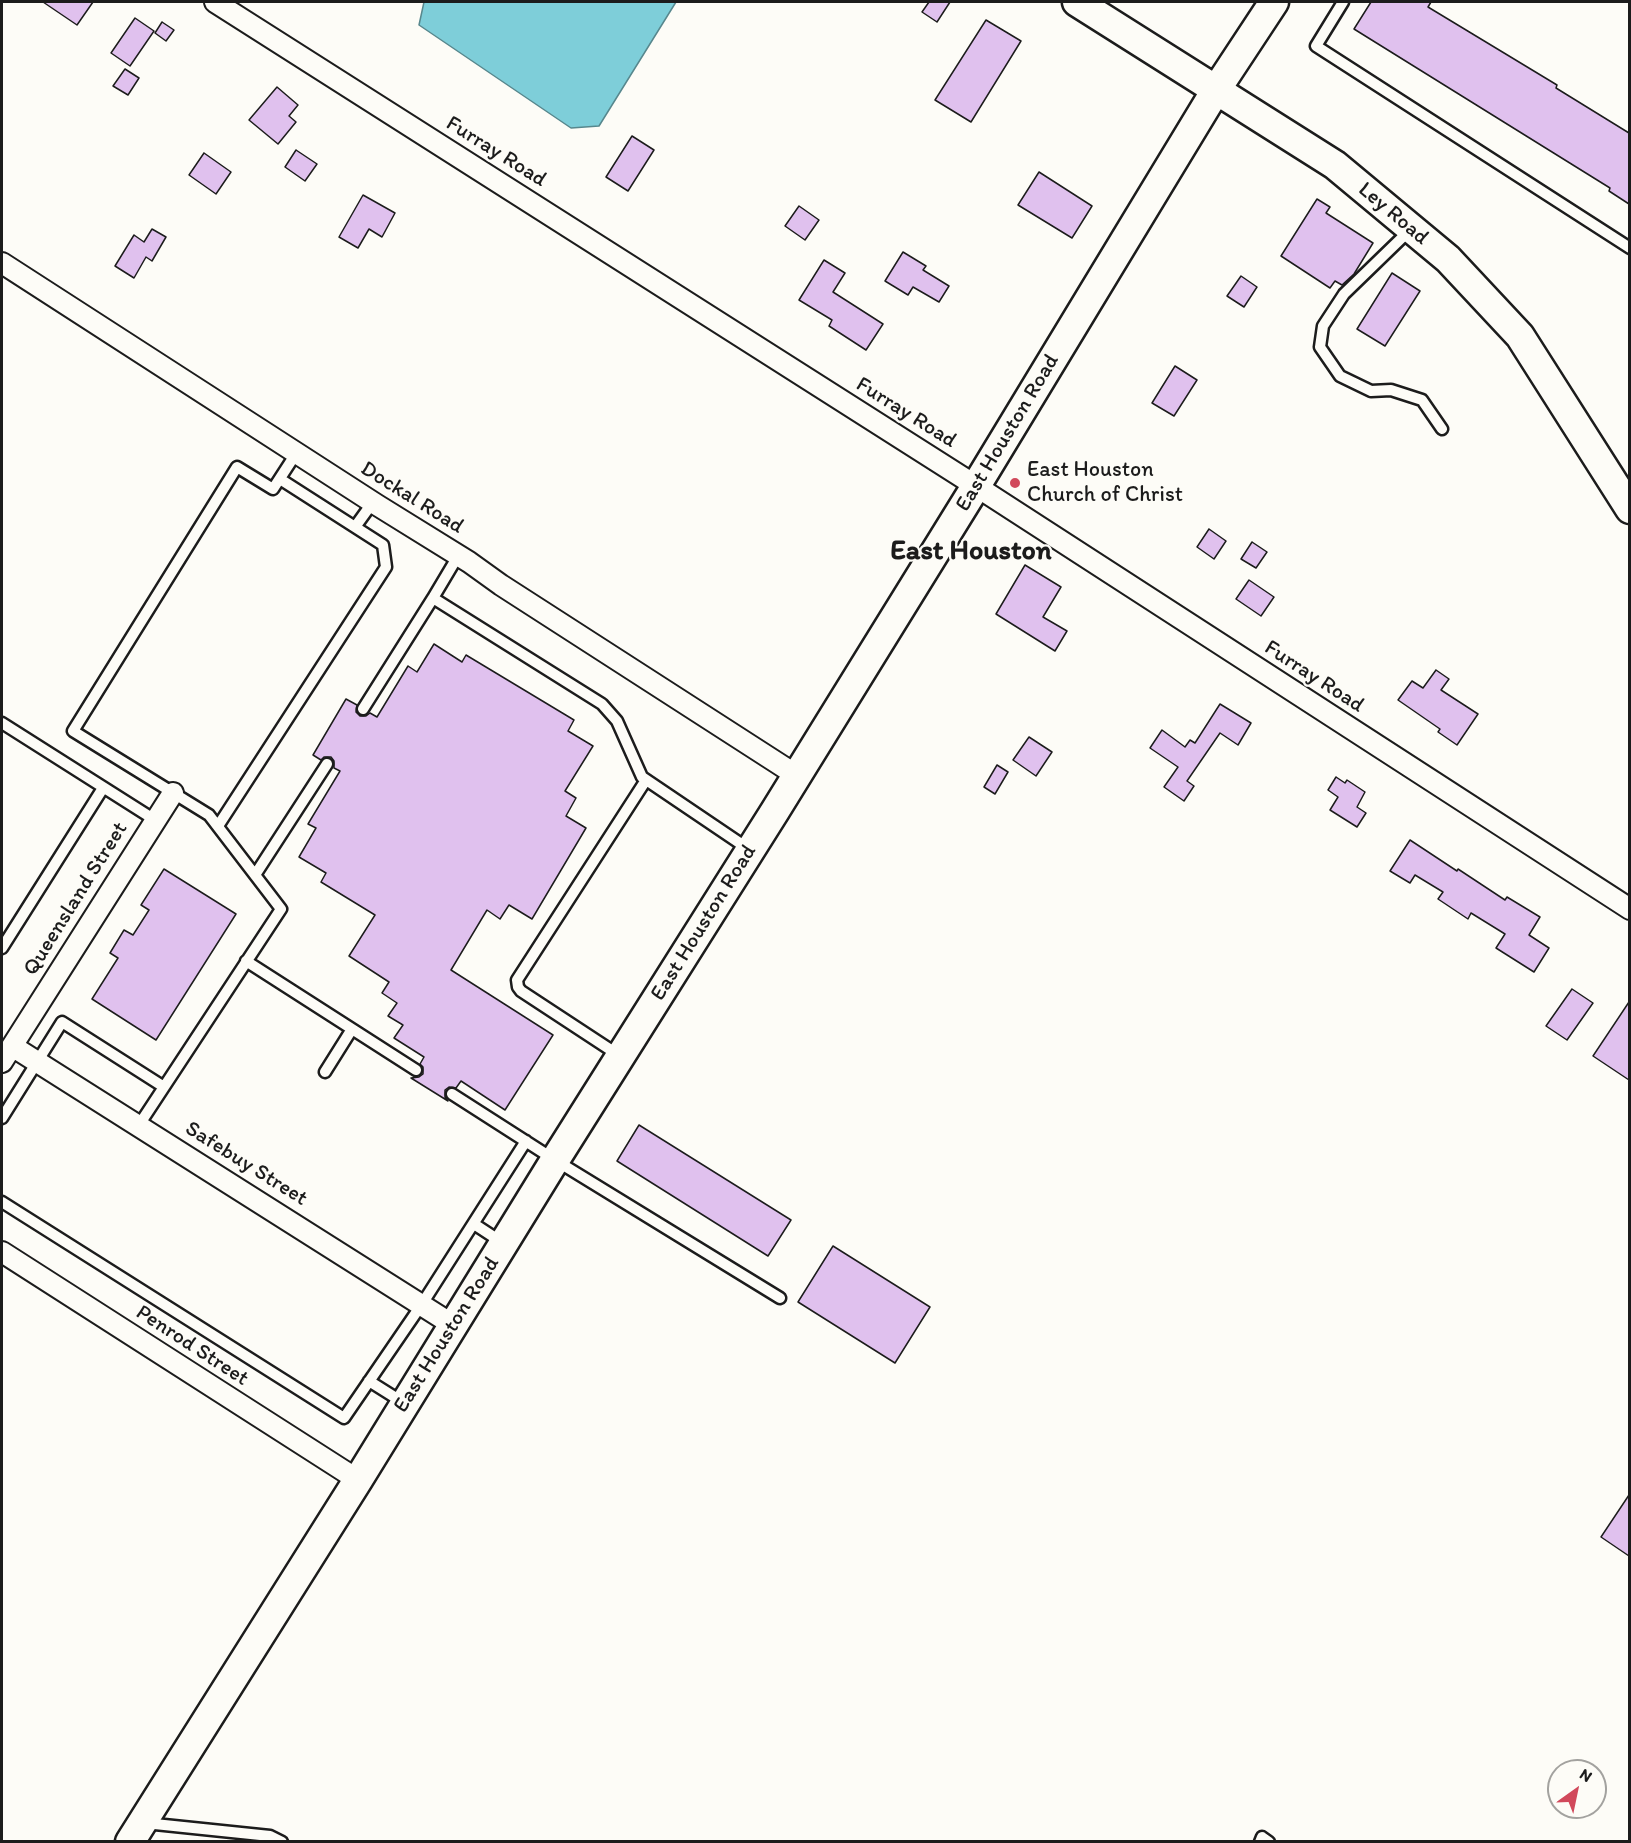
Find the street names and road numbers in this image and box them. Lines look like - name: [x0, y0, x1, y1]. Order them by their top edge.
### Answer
- street label: Furray Road: [441, 111, 551, 193]
- street label: Ley Road: [1352, 177, 1434, 251]
- street label: East Houston Road: [951, 349, 1065, 517]
- street label: Furray Road: [851, 372, 961, 454]
- street label: Dockal Road: [355, 456, 469, 540]
- street label: Furray Road: [1259, 635, 1369, 719]
- street label: Queensland Street: [18, 817, 134, 981]
- street label: East Houston Road: [645, 840, 763, 1006]
- street label: Safebuy Street: [180, 1116, 312, 1212]
- street label: East Houston Road: [388, 1252, 506, 1418]
- street label: Penrod Street: [131, 1300, 253, 1392]

